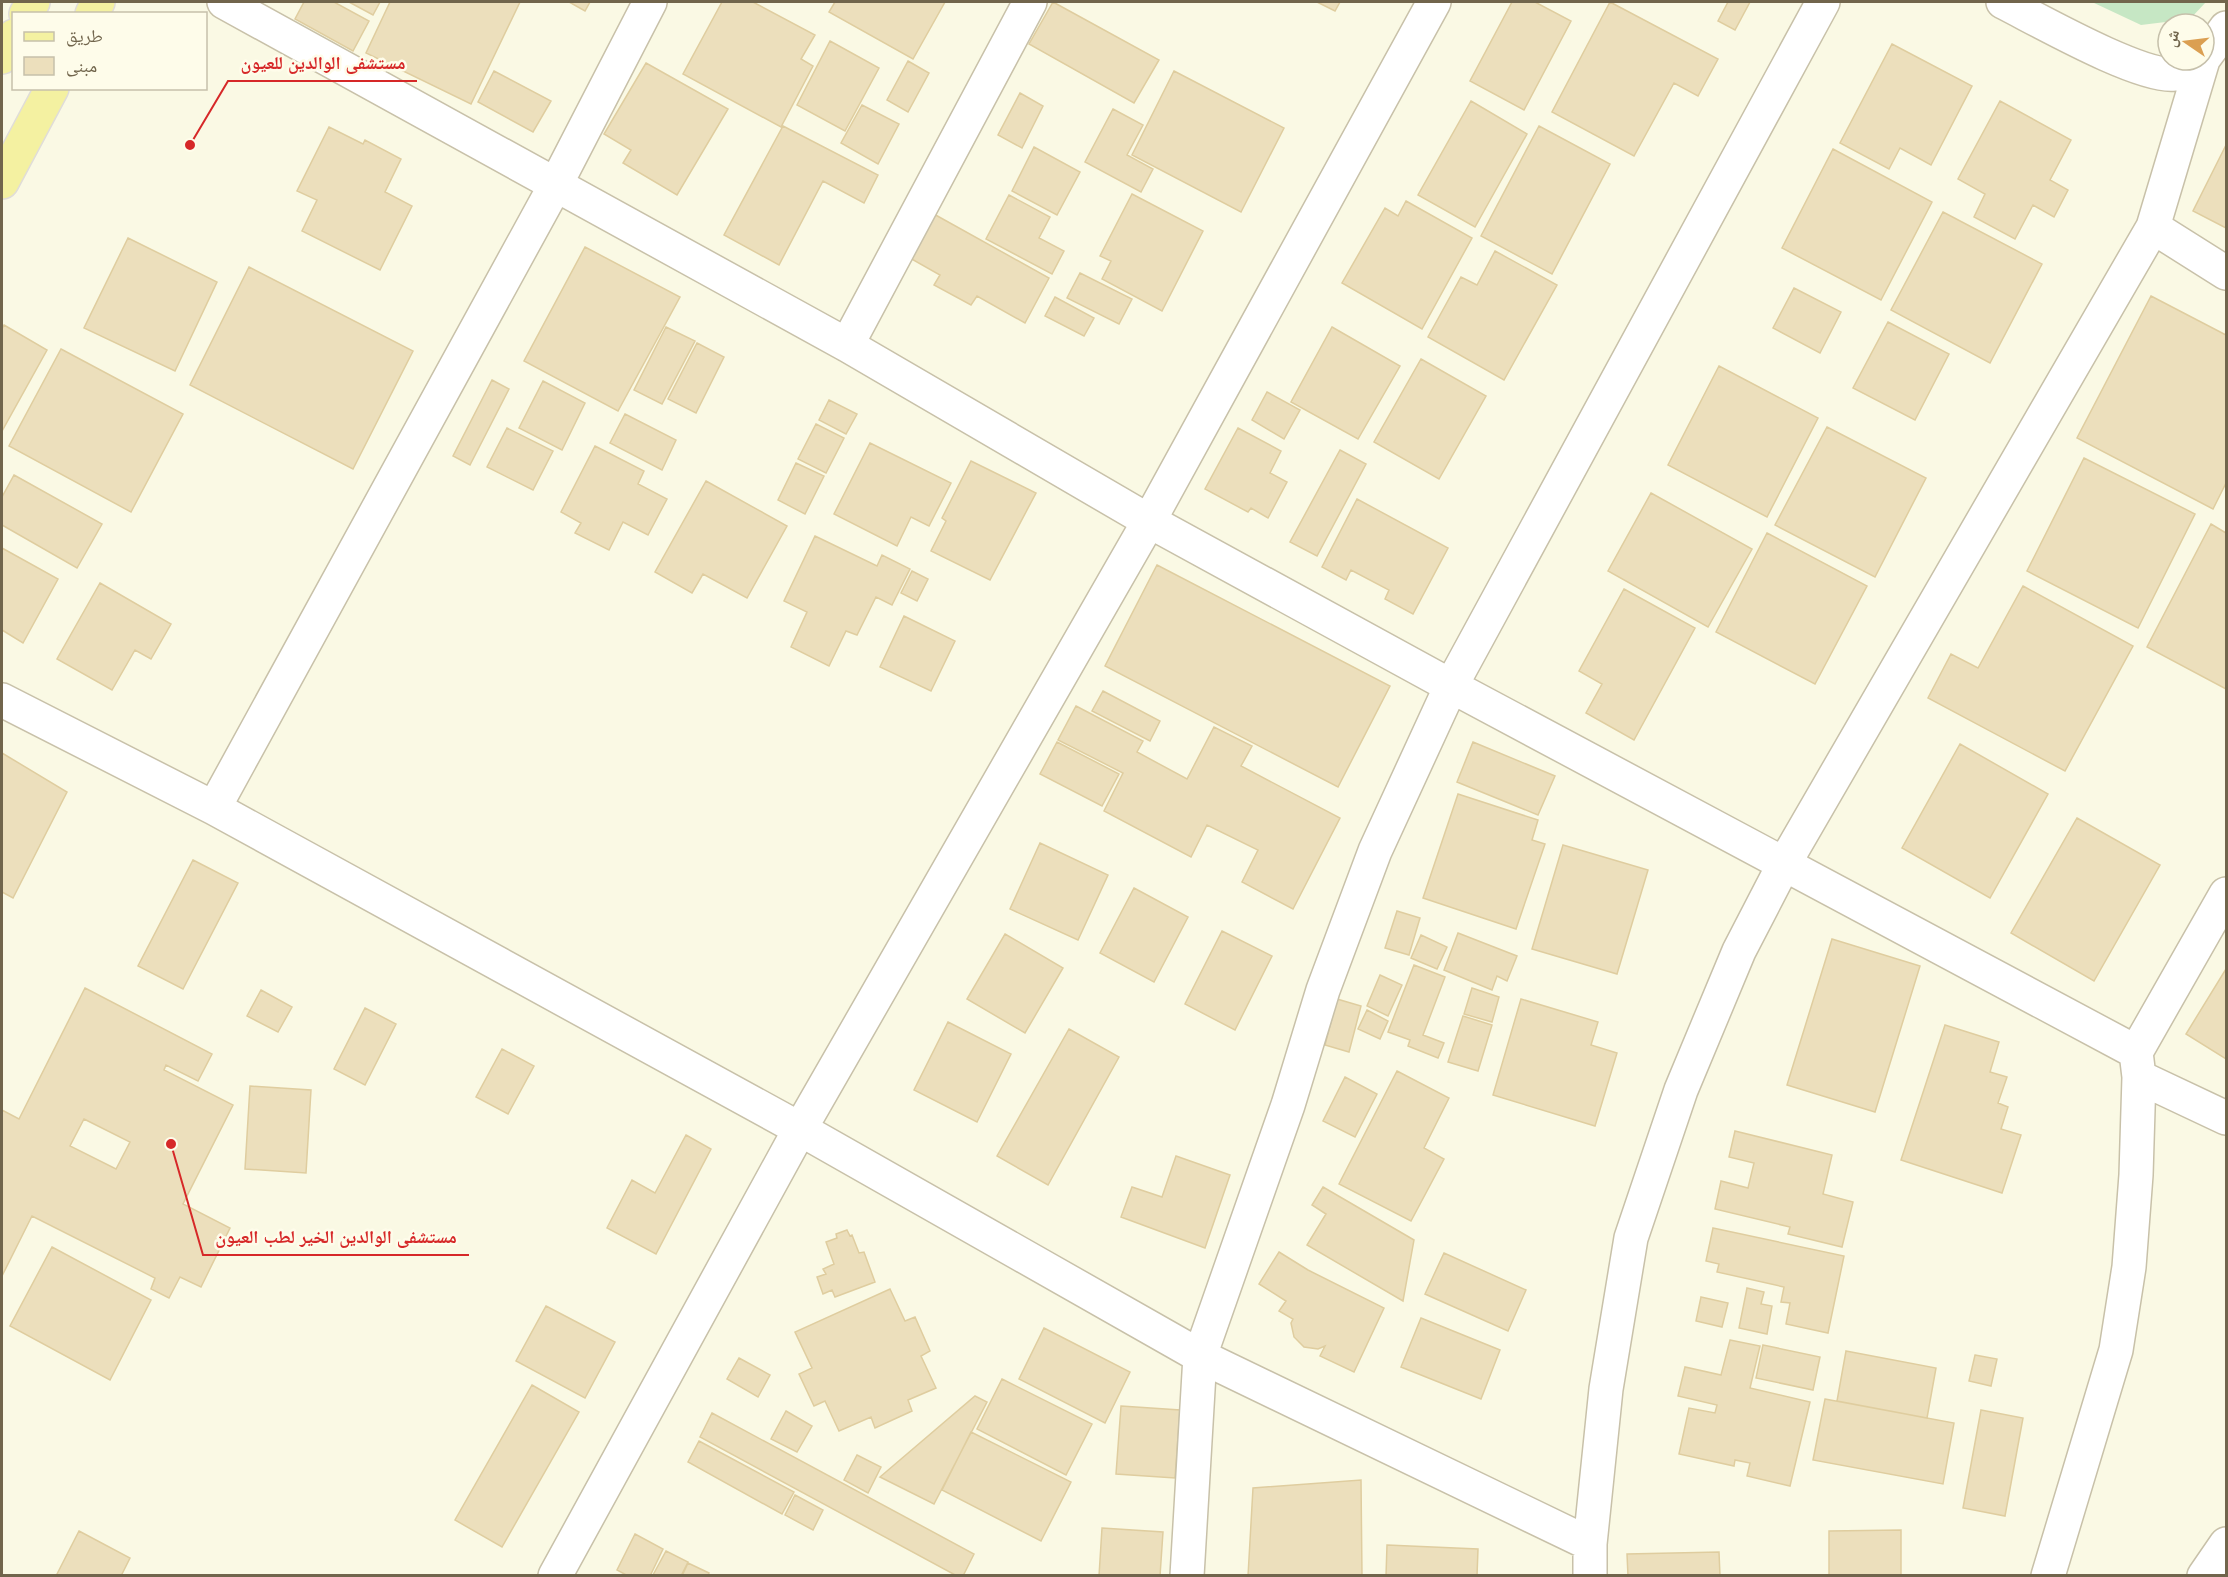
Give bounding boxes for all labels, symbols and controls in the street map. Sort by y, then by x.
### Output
legend [12,12,207,90]
north arrow [2156,12,2216,72]
text: طريق [66,24,103,47]
text: ش [2160,28,2183,49]
callout: مستشفى الوالدين للعيون [228,45,417,81]
text: مستشفى الوالدين للعيون [240,51,406,74]
text: مبنى [66,54,97,77]
callout: مستشفى الوالدين الخير لطب العيون [203,1219,469,1255]
text: مستشفى الوالدين الخير لطب العيون [215,1225,457,1248]

